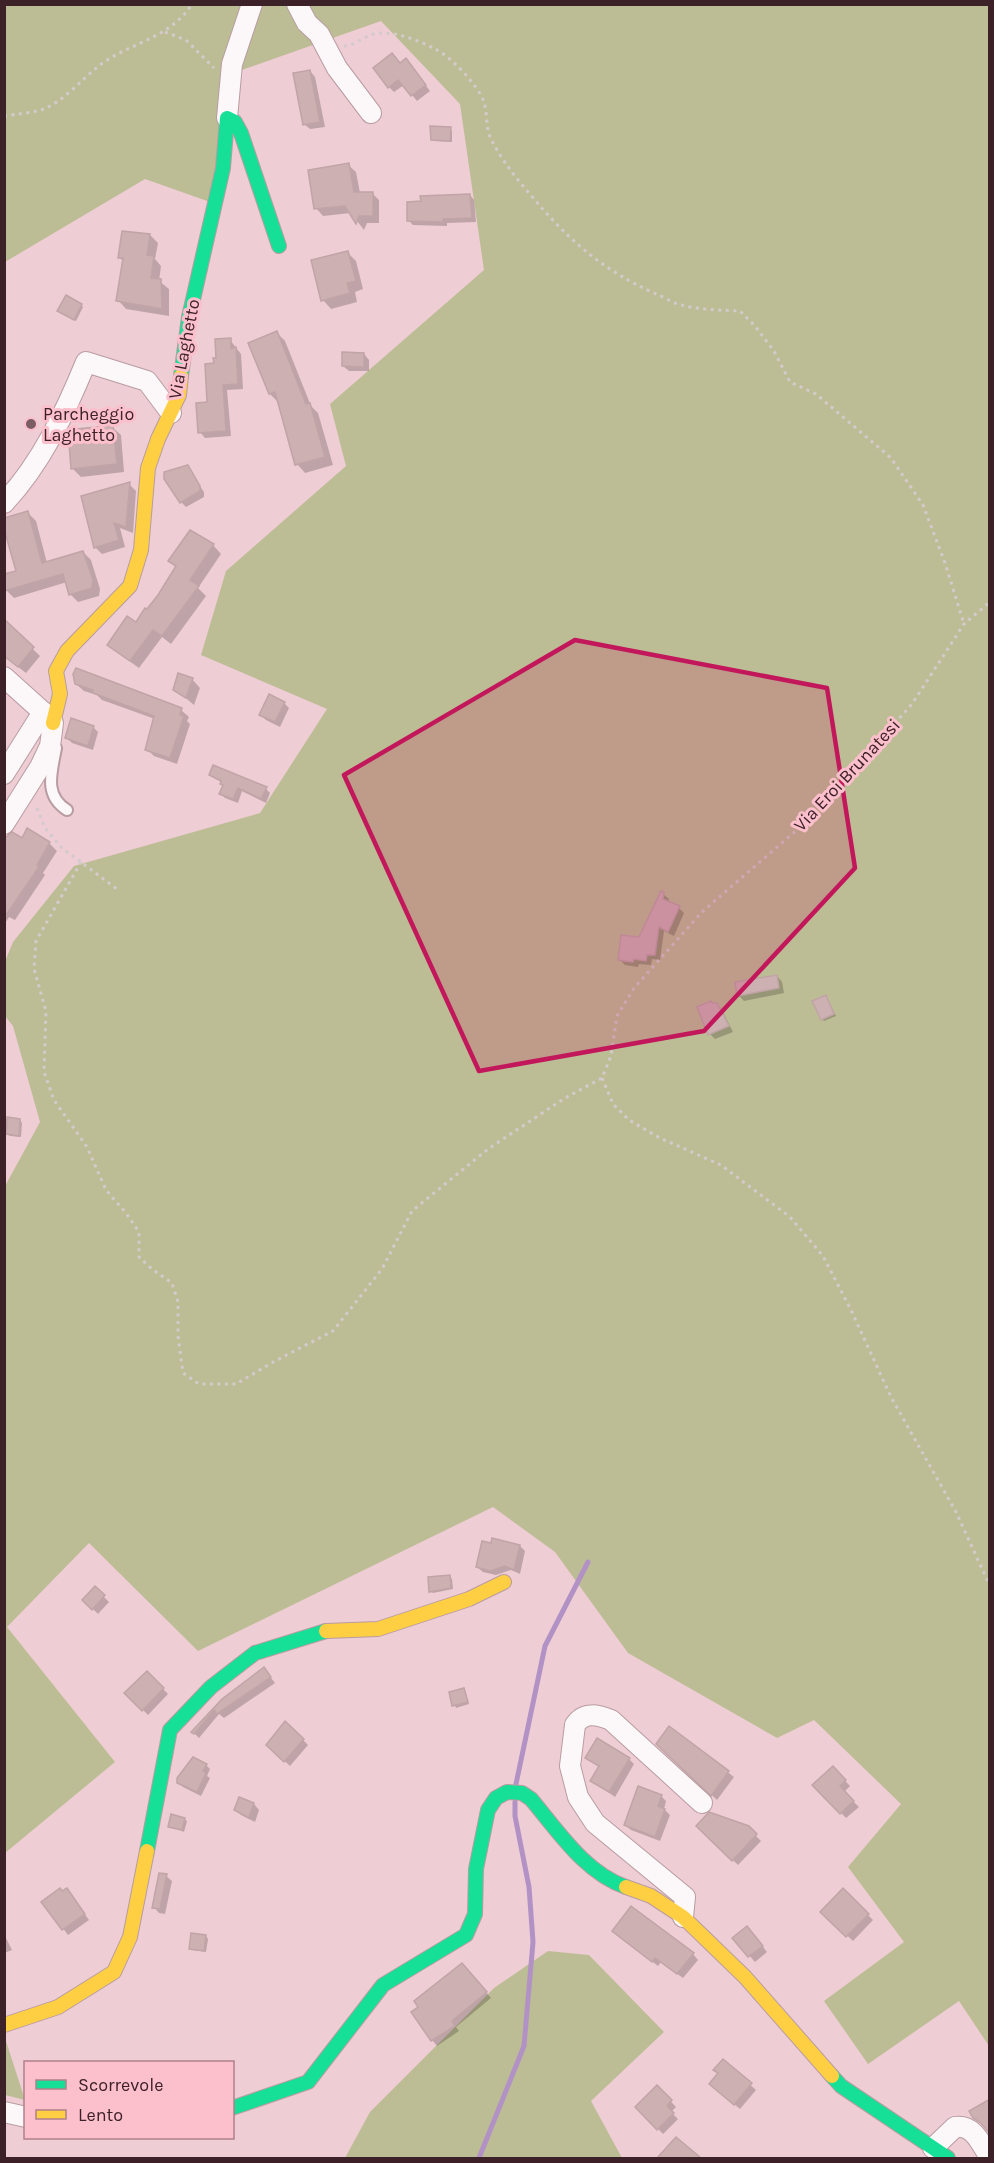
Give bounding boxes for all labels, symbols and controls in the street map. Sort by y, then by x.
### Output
street label: Via Laghetto [164,297,204,401]
place label: Parcheggio Laghetto [43,403,134,446]
marker: Parcheggio Laghetto [24,417,38,431]
street label: Via Eroi Brunatesi [789,714,905,836]
legend [24,2061,234,2139]
text: Scorrevole [78,2074,163,2096]
text: Lento [78,2104,123,2126]

